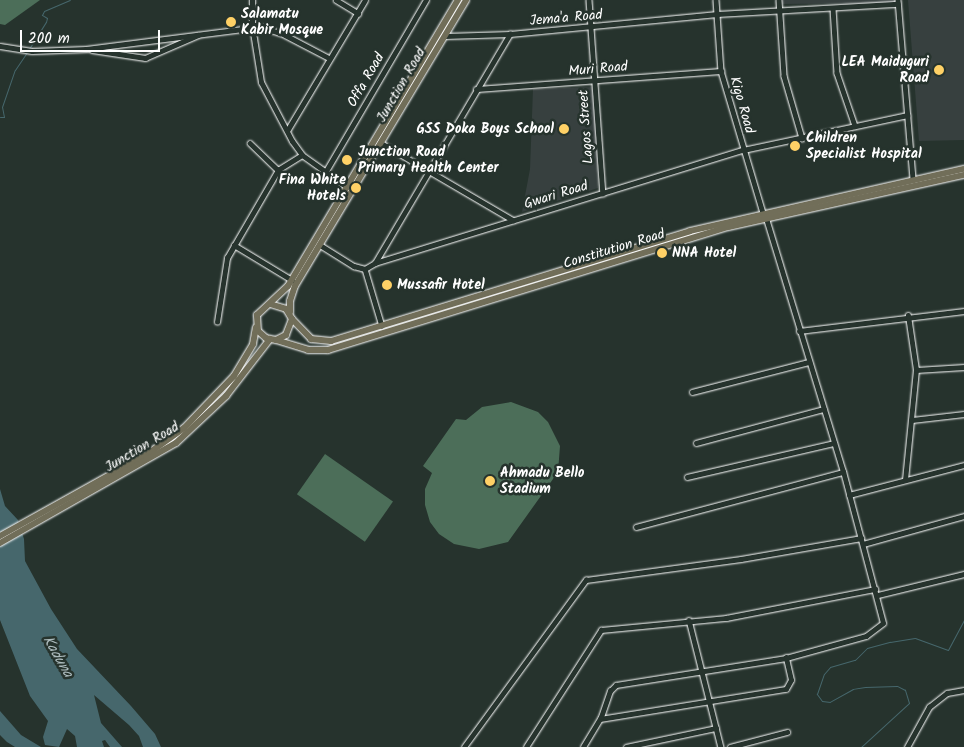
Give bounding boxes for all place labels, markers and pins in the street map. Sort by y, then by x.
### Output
place label: Salamatu Kabir Mosque [241,6,323,38]
marker: Salamatu Kabir Mosque [225,16,237,28]
place label: LEA Maiduguri Road [841,54,929,86]
marker: LEA Maiduguri Road [933,64,945,76]
place label: GSS Doka Boys School [416,121,554,137]
marker: GSS Doka Boys School [558,123,570,135]
place label: Children Specialist Hospital [806,130,922,162]
marker: Children Specialist Hospital [788,139,802,153]
place label: Junction Road Primary Health Center [358,144,499,176]
marker: Junction Road Primary Health Center [340,153,354,167]
place label: Fina White Hotels [279,172,346,204]
marker: Fina White Hotels [350,182,362,194]
place label: NNA Hotel [672,245,736,261]
marker: NNA Hotel [656,247,668,259]
place label: Mussafir Hotel [397,277,485,293]
marker: Mussafir Hotel [381,279,393,291]
place label: Ahmadu Bello Stadium [500,465,584,498]
marker: Ahmadu Bello Stadium [484,475,496,487]

